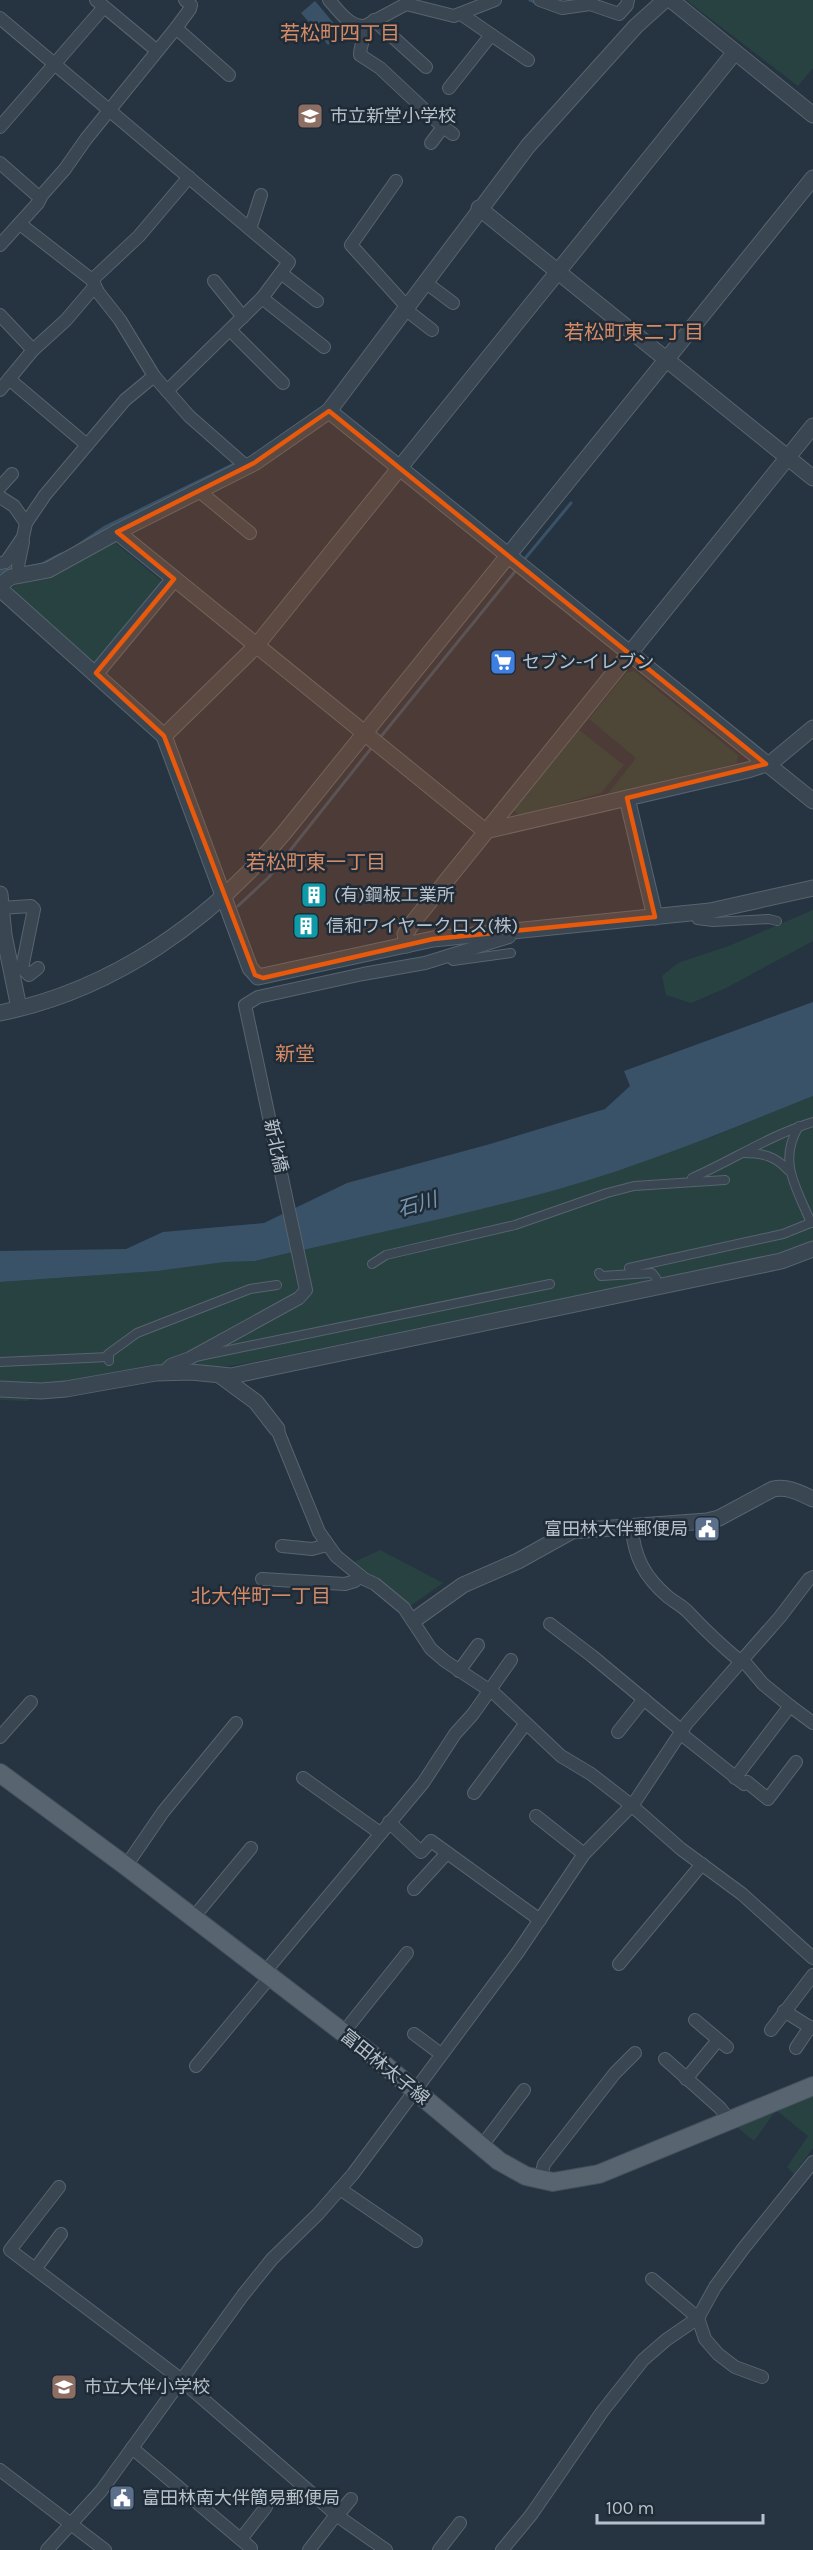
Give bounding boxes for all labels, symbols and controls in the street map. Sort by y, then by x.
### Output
district label: 若松町四丁目 [280,22,400,45]
school or university icon: 市立新堂小学校 [295,101,325,131]
place label: 市立新堂小学校 [330,105,456,127]
district label: 若松町東二丁目 [564,321,704,344]
supermarket icon: セブン-イレブン [488,647,518,677]
place label: セブン-イレブン [522,651,654,673]
district label: 若松町東一丁目 [246,851,386,874]
building icon: (有)鋼板工業所 [299,880,329,910]
place label: (有)鋼板工業所 [334,884,455,906]
building icon: 信和ワイヤークロス(株) [291,911,321,941]
place label: 信和ワイヤークロス(株) [326,915,518,937]
district label: 新堂 [275,1043,315,1066]
street label: 新北橋 [260,1117,292,1175]
water label: 石川 [395,1187,441,1221]
public building icon: 富田林大伴郵便局 [692,1514,722,1544]
place label: 富田林大伴郵便局 [544,1518,688,1540]
district label: 北大伴町一丁目 [191,1585,331,1608]
street label: 富田林太子線 [336,2024,434,2110]
school or university icon: 市立大伴小学校 [49,2372,79,2402]
place label: 市立大伴小学校 [84,2376,210,2398]
public building icon: 富田林南大伴簡易郵便局 [107,2483,137,2513]
place label: 富田林南大伴簡易郵便局 [142,2487,340,2509]
scale bar [597,2487,764,2525]
text: 100 m [606,2497,654,2519]

